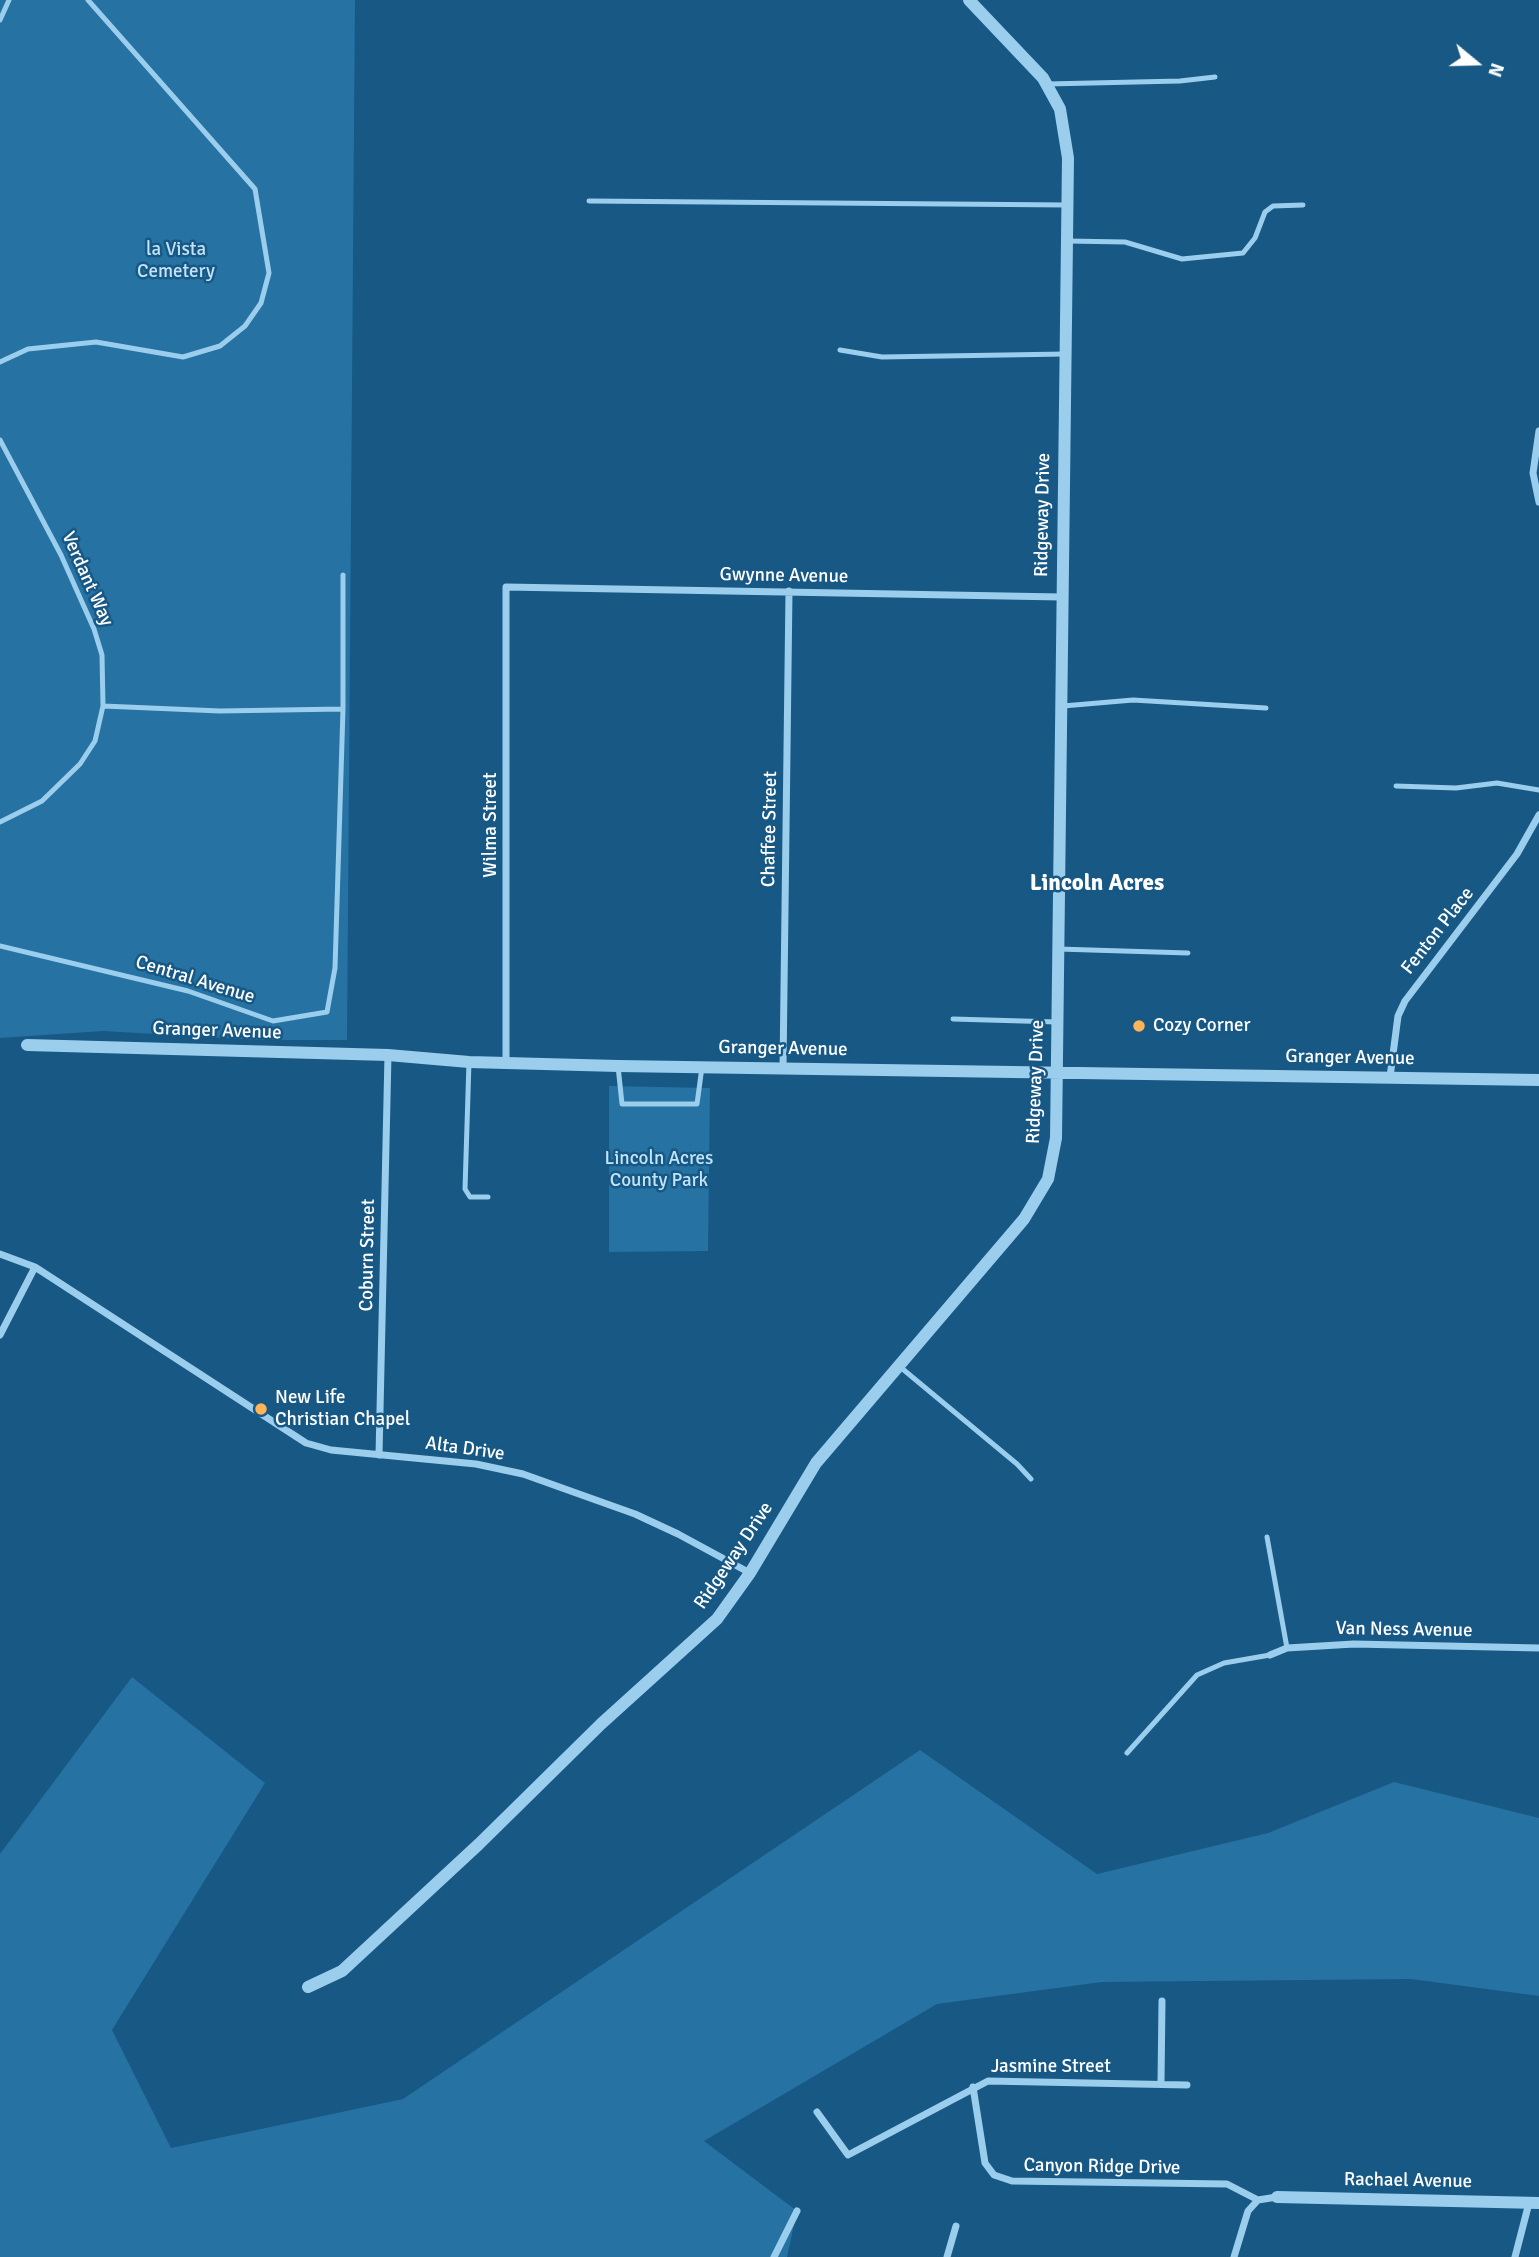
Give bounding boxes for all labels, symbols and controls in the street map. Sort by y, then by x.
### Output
north arrow [1441,28,1511,98]
text: N [1482,60,1509,80]
park label: la Vista Cemetery [137,239,215,283]
street label: Ridgeway Drive [1031,453,1055,577]
street label: Verdant Way [56,528,118,630]
street label: Gwynne Avenue [719,563,849,589]
street label: Chaffee Street [758,771,782,887]
street label: Wilma Street [480,772,502,878]
district label: Lincoln Acres [1030,870,1164,898]
street label: Fenton Place [1397,883,1479,979]
street label: Central Avenue [133,951,257,1009]
place label: Cozy Corner [1153,1015,1251,1037]
street label: Granger Avenue [152,1017,282,1045]
marker: Cozy Corner [1131,1018,1147,1034]
street label: Ridgeway Drive [1022,1019,1050,1145]
street label: Granger Avenue [718,1036,848,1062]
street label: Granger Avenue [1285,1045,1415,1071]
park label: Lincoln Acres County Park [605,1148,713,1192]
street label: Coburn Street [356,1198,380,1312]
place label: New Life Christian Chapel [275,1387,410,1431]
marker: New Life Christian Chapel [253,1401,269,1417]
street label: Alta Drive [424,1432,506,1466]
street label: Ridgeway Drive [690,1498,778,1614]
street label: Van Ness Avenue [1335,1617,1473,1643]
street label: Jasmine Street [991,2056,1111,2078]
street label: Canyon Ridge Drive [1023,2154,1181,2180]
street label: Rachael Avenue [1344,2168,1472,2194]

